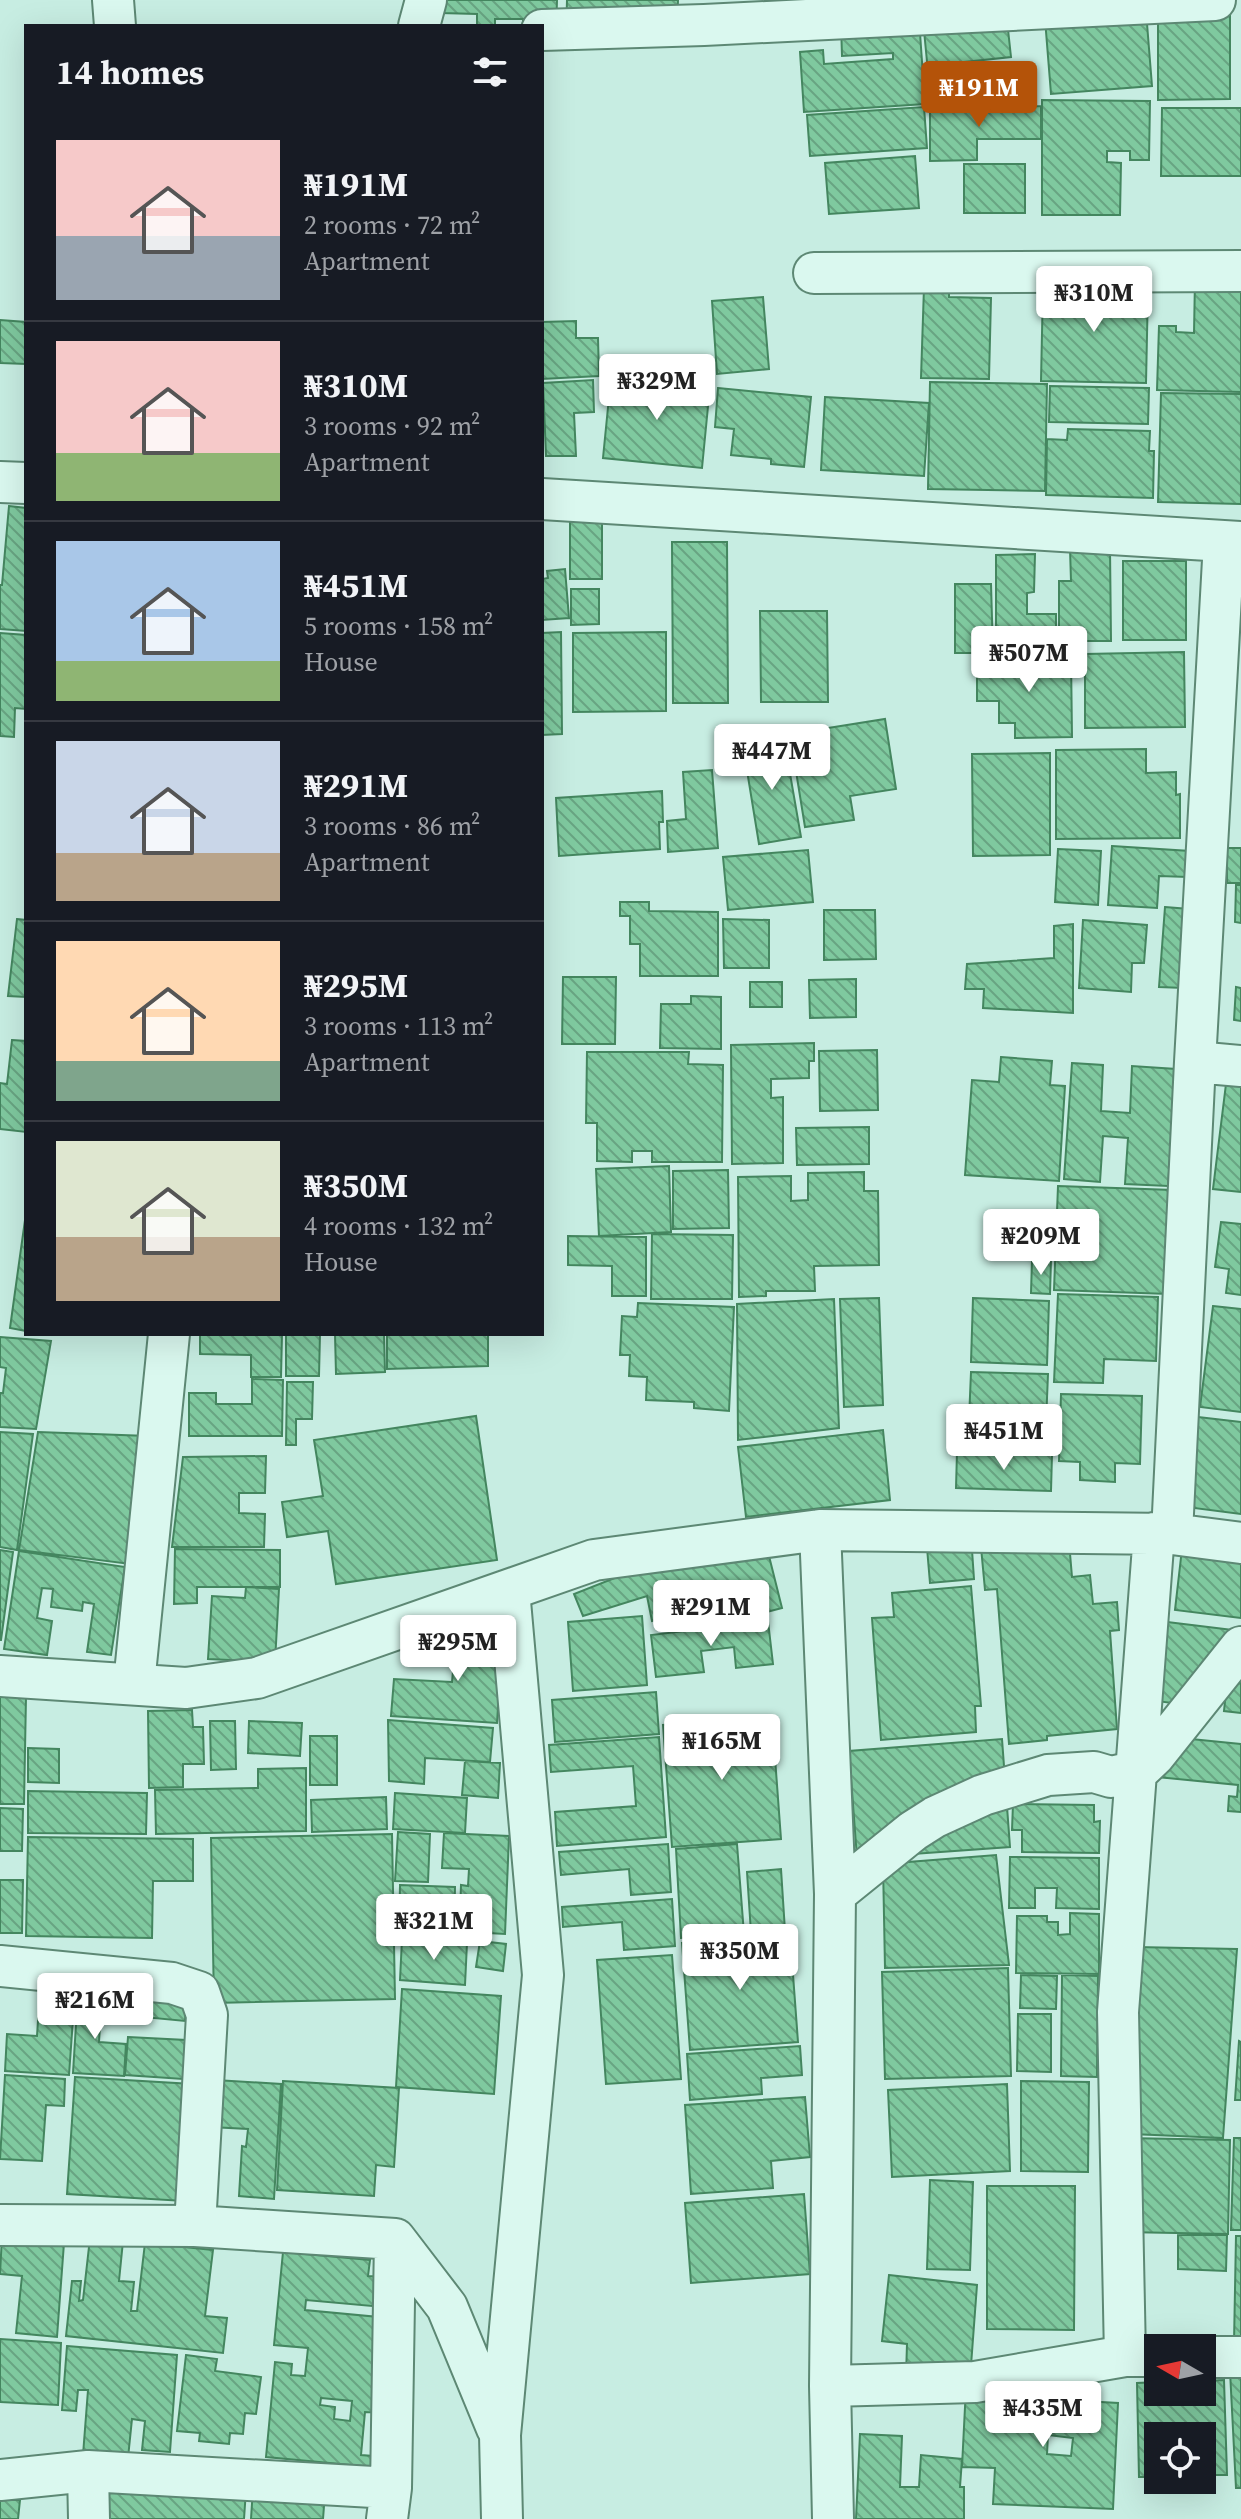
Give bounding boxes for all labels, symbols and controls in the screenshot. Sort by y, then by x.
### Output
text: 14 homes [56,49,204,95]
icon: filters [468,50,512,94]
pin: ₦191M [923,61,1035,129]
text: ₦191M [939,69,1019,105]
text: ₦191M [304,161,408,207]
icon: home [120,172,216,268]
text: 2 rooms · 72 m² [304,207,480,243]
text: Apartment [304,243,429,279]
pin: ₦310M [1038,266,1150,334]
text: ₦310M [1054,274,1134,310]
pin: ₦329M [601,354,713,422]
text: ₦310M [304,362,408,408]
text: ₦329M [617,362,697,398]
icon: home [120,373,216,469]
text: 3 rooms · 92 m² [304,408,480,444]
text: Apartment [304,444,429,480]
text: ₦451M [304,562,408,608]
icon: home [120,573,216,669]
text: 5 rooms · 158 m² [304,608,493,644]
pin: ₦507M [973,626,1085,694]
text: ₦507M [989,634,1069,670]
text: House [304,644,378,680]
pin: ₦447M [716,724,828,792]
text: ₦447M [732,732,812,768]
text: ₦291M [304,762,408,808]
icon: home [120,773,216,869]
text: 3 rooms · 86 m² [304,808,480,844]
text: Apartment [304,844,429,880]
text: ₦295M [304,962,408,1008]
icon: home [120,973,216,1069]
text: 3 rooms · 113 m² [304,1008,493,1044]
text: Apartment [304,1044,429,1080]
text: ₦350M [304,1162,408,1208]
icon: home [120,1173,216,1269]
text: 4 rooms · 132 m² [304,1208,493,1244]
pin: ₦209M [985,1209,1097,1277]
text: ₦209M [1001,1217,1081,1253]
text: House [304,1244,378,1280]
pin: ₦451M [948,1404,1060,1472]
text: ₦451M [964,1412,1044,1448]
pin: ₦291M [655,1580,767,1648]
text: ₦291M [671,1588,751,1624]
pin: ₦295M [402,1615,514,1683]
text: ₦295M [418,1623,498,1659]
pin: ₦165M [666,1714,778,1782]
text: ₦165M [682,1722,762,1758]
pin: ₦321M [378,1894,490,1962]
text: ₦321M [394,1902,474,1938]
pin: ₦350M [684,1924,796,1992]
text: ₦350M [700,1932,780,1968]
pin: ₦216M [39,1973,151,2041]
text: ₦216M [55,1981,135,2017]
north arrow [1144,2334,1216,2406]
map controls [1144,2334,1216,2494]
pin: ₦435M [987,2381,1099,2449]
text: ₦435M [1003,2389,1083,2425]
button: locate [1144,2422,1216,2494]

